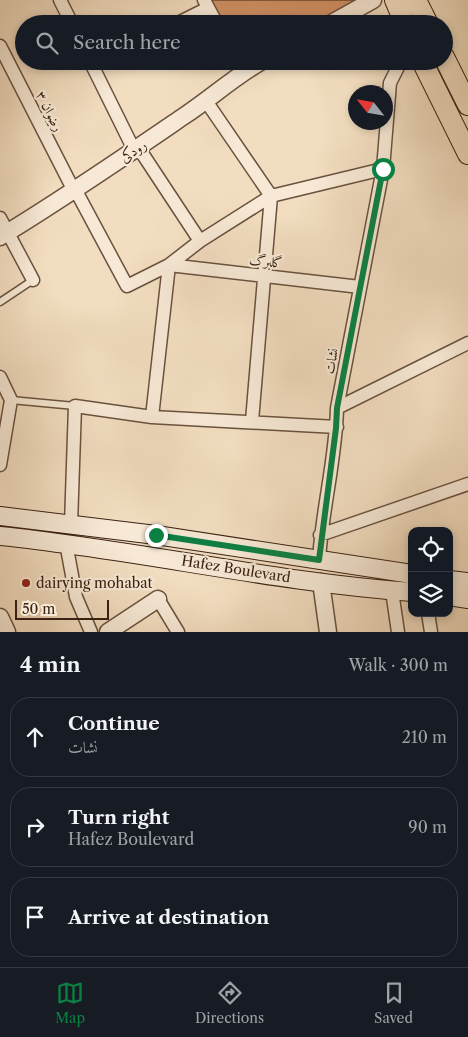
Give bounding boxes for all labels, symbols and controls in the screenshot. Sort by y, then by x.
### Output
search box [15,15,453,70]
icon: search [33,29,61,57]
text: Search here [73,31,181,54]
north arrow [348,85,393,130]
street label: رضوان ۳ [32,88,68,134]
street label: رودکی [116,136,150,166]
route start [372,158,395,181]
street label: گلبرگ [248,250,284,272]
street label: نشات [320,346,342,376]
route end [145,524,168,547]
map controls [408,527,453,617]
button: locate [408,527,453,572]
street label: Hafez Boulevard [180,551,292,587]
button: layers [408,572,453,617]
place label: dairying mohabat [36,574,153,592]
marker: dairying mohabat [20,577,32,589]
scale bar [15,597,109,620]
text: 50 m [22,600,55,618]
text: 4 min [20,652,81,677]
text: Walk · 300 m [349,655,448,675]
text: Continue [68,712,160,735]
icon: ahead [21,723,49,751]
text: 210 m [402,727,447,747]
text: نشات [68,737,98,757]
text: Turn right [68,806,169,829]
icon: right [21,813,49,841]
text: 90 m [408,817,447,837]
text: Hafez Boulevard [68,829,194,849]
icon: arrive [21,903,49,931]
text: Arrive at destination [68,906,269,929]
tab: Map [55,979,85,1027]
tab: Directions [195,979,264,1027]
tab: Saved [374,979,413,1027]

